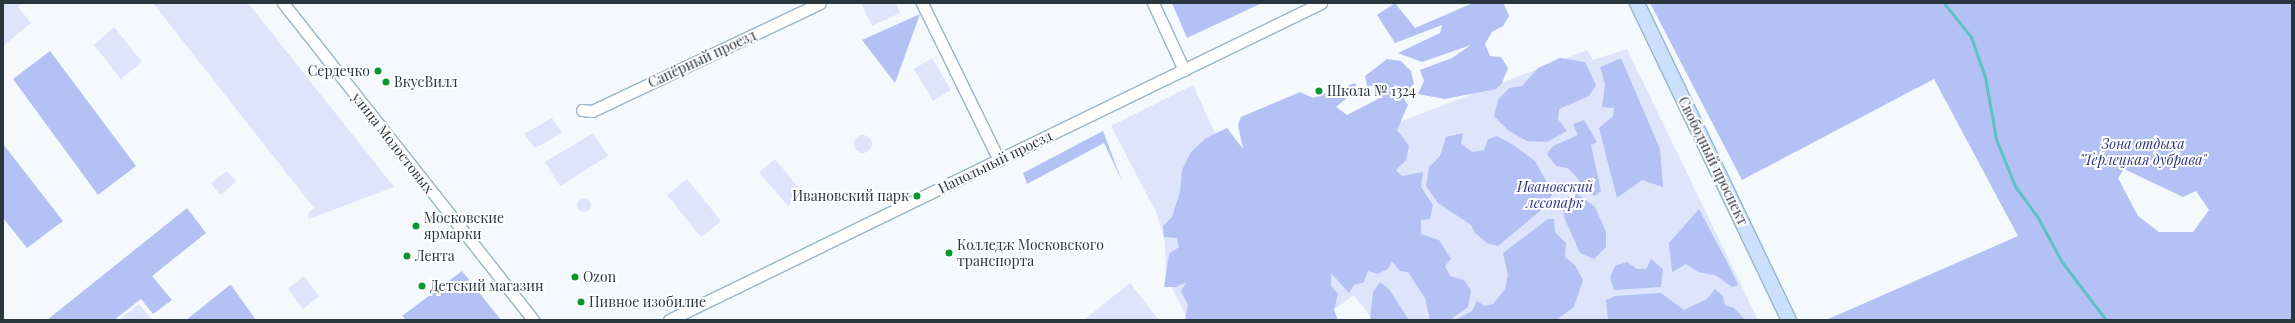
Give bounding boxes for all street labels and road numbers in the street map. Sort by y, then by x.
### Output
street label: Сапёрный проезд [645,27,759,91]
street label: улица Молостовых [348,89,438,197]
street label: Свободный проспект [1675,94,1751,228]
street label: Напольный проезд [935,127,1055,197]

